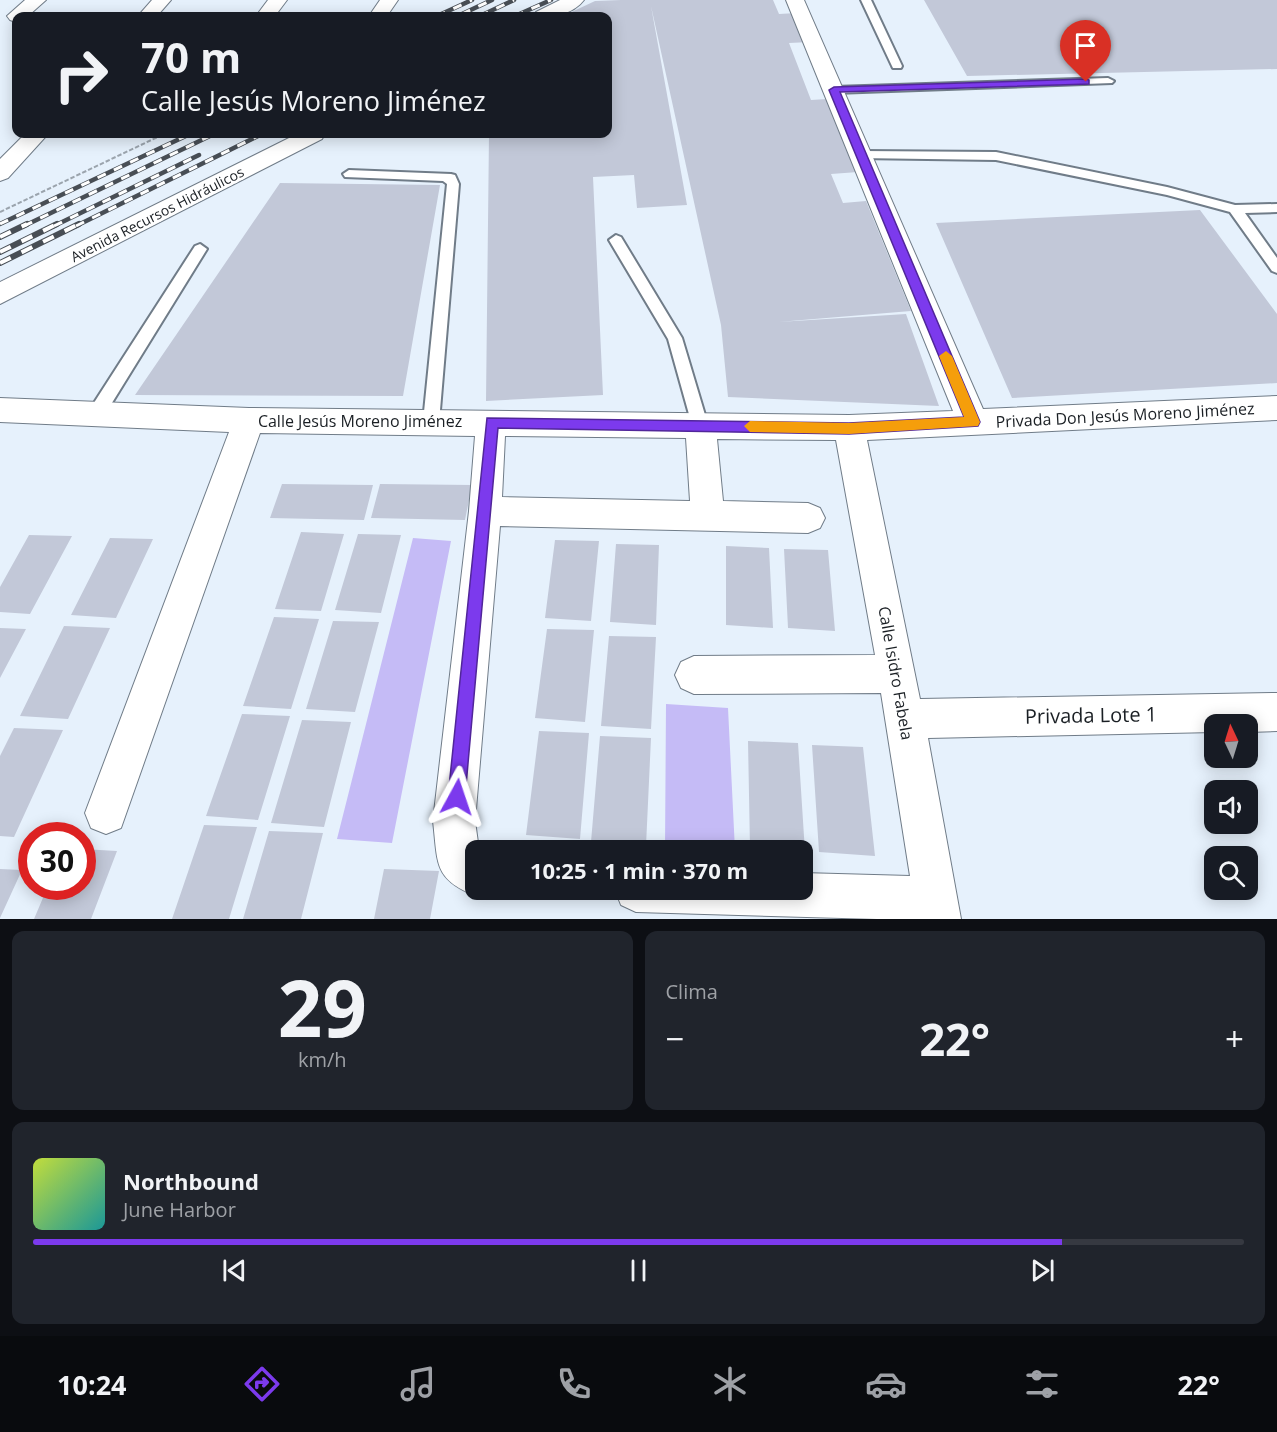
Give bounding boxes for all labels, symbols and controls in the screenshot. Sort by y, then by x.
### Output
pin [1060,20,1111,82]
text: 70 m [141,28,241,85]
icon: arrive [1069,29,1102,62]
icon: right [42,36,120,114]
text: Calle Jesús Moreno Jiménez [141,82,486,119]
street label: Avenida Recursos Hidráulicos [67,162,247,266]
street label: Privada Don Jesús Moreno Jiménez [995,397,1255,433]
street label: Calle Jesús Moreno Jiménez [258,410,462,432]
street label: Calle Isidro Fabela [873,604,919,742]
street label: Privada Lote 1 [1025,700,1157,730]
north arrow [1204,714,1258,768]
map controls [1204,714,1258,900]
position arrow [425,765,489,829]
button: sound [1204,780,1258,834]
speed limit sign: 30 [18,822,96,900]
button: search [1204,846,1258,900]
text: 10:25 · 1 min · 370 m [530,855,748,885]
text: 29 [278,954,367,1060]
text: Clima [666,978,718,1005]
text: 22° [919,1008,990,1069]
text: − [666,1016,684,1061]
text: + [1225,1016,1244,1061]
text: km/h [298,1046,347,1073]
text: Northbound [123,1166,259,1196]
text: June Harbor [123,1196,236,1223]
icon: previous [218,1254,251,1287]
icon: pause [622,1254,655,1287]
icon: next [1026,1254,1059,1287]
icon: directions [241,1363,283,1405]
icon: music [397,1363,439,1405]
icon: phone [553,1363,595,1405]
icon: climate [709,1363,751,1405]
icon: car [865,1363,907,1405]
icon: filters [1021,1363,1063,1405]
text: 10:24 [57,1366,127,1403]
text: 22° [1177,1366,1220,1403]

